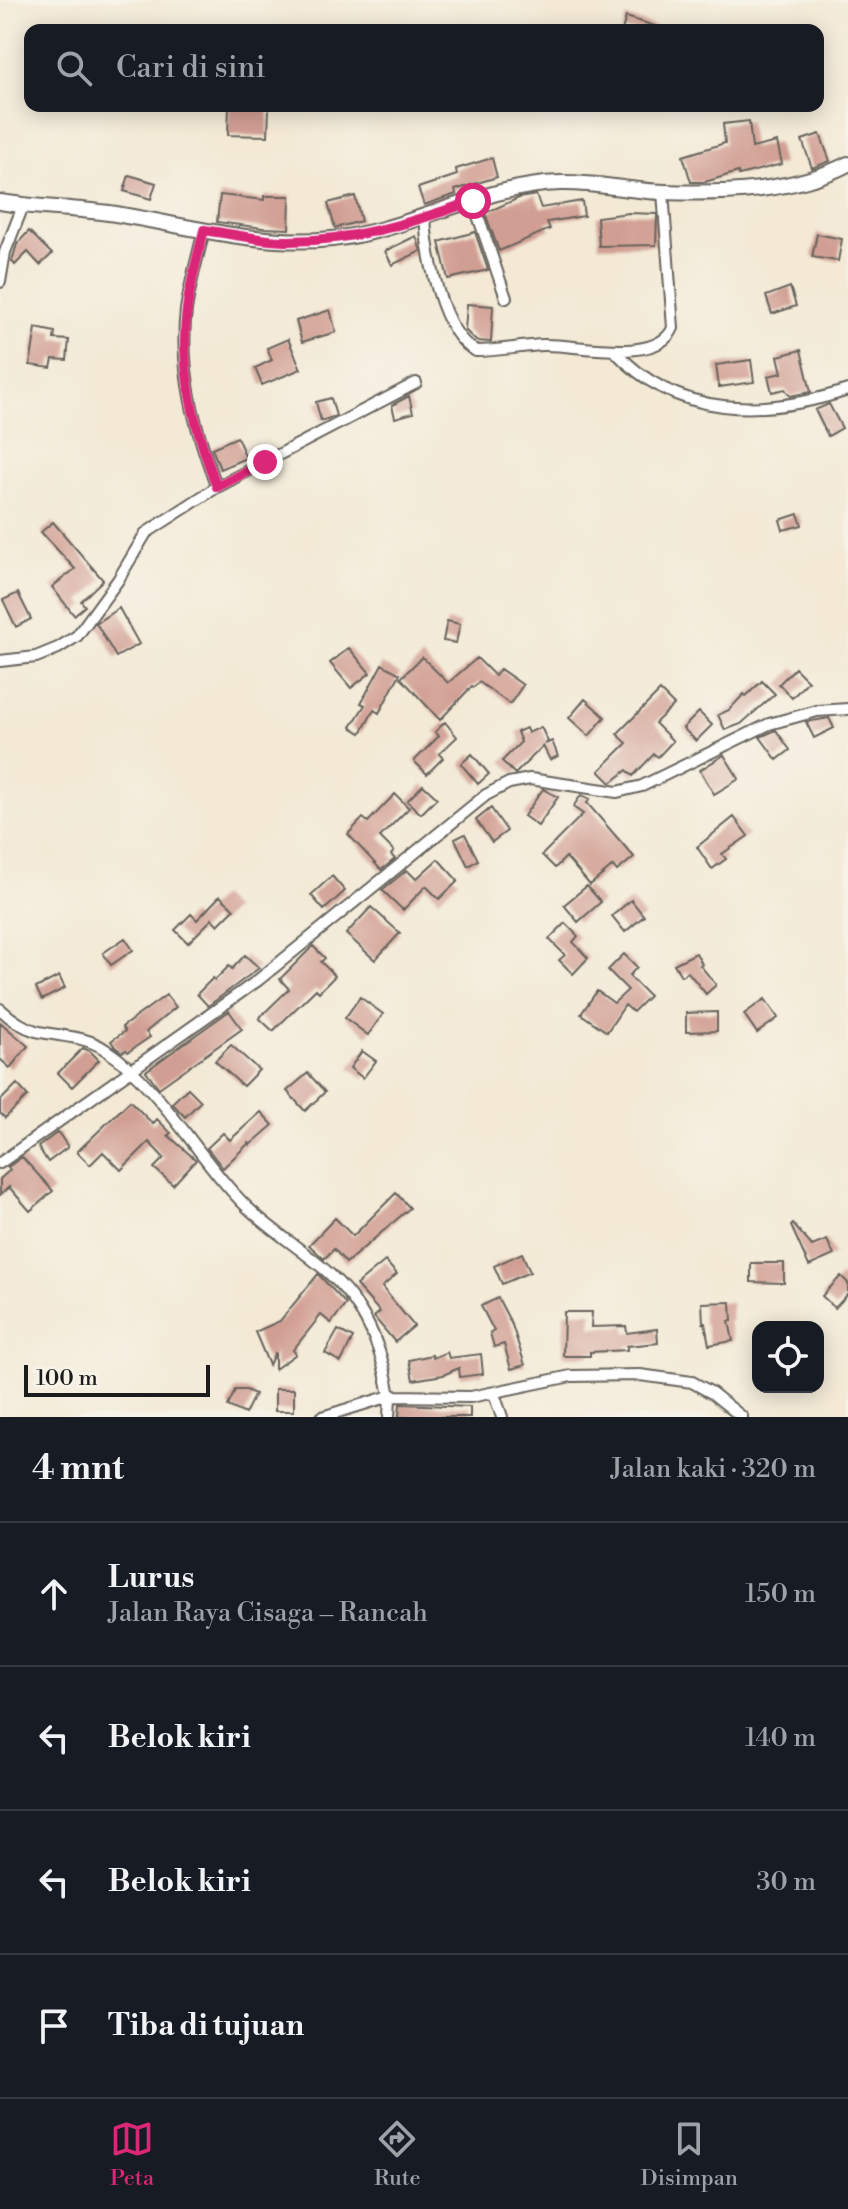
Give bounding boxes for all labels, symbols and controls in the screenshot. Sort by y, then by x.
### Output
search box [24,24,824,112]
icon: search [52,46,96,90]
text: Cari di sini [116,49,265,87]
route start [455,183,491,219]
route end [247,444,283,480]
map controls [752,1321,824,1393]
button: locate [752,1321,824,1393]
scale bar [24,1361,210,1397]
text: 100 m [36,1365,98,1392]
text: 4 mnt [32,1448,124,1490]
text: Jalan kaki · 320 m [611,1453,816,1485]
text: Lurus [108,1559,194,1597]
icon: ahead [32,1572,76,1616]
text: 150 m [745,1578,816,1610]
text: Jalan Raya Cisaga – Rancah [108,1597,428,1629]
icon: left [32,1716,76,1760]
text: Belok kiri [108,1719,251,1757]
text: 140 m [745,1722,816,1754]
icon: left [32,1860,76,1904]
text: Belok kiri [108,1863,251,1901]
text: 30 m [756,1866,816,1898]
icon: arrive [32,2004,76,2048]
text: Tiba di tujuan [108,2007,304,2045]
tab: Peta [110,2117,154,2192]
tab: Rute [374,2117,421,2192]
tab: Disimpan [641,2117,738,2192]

